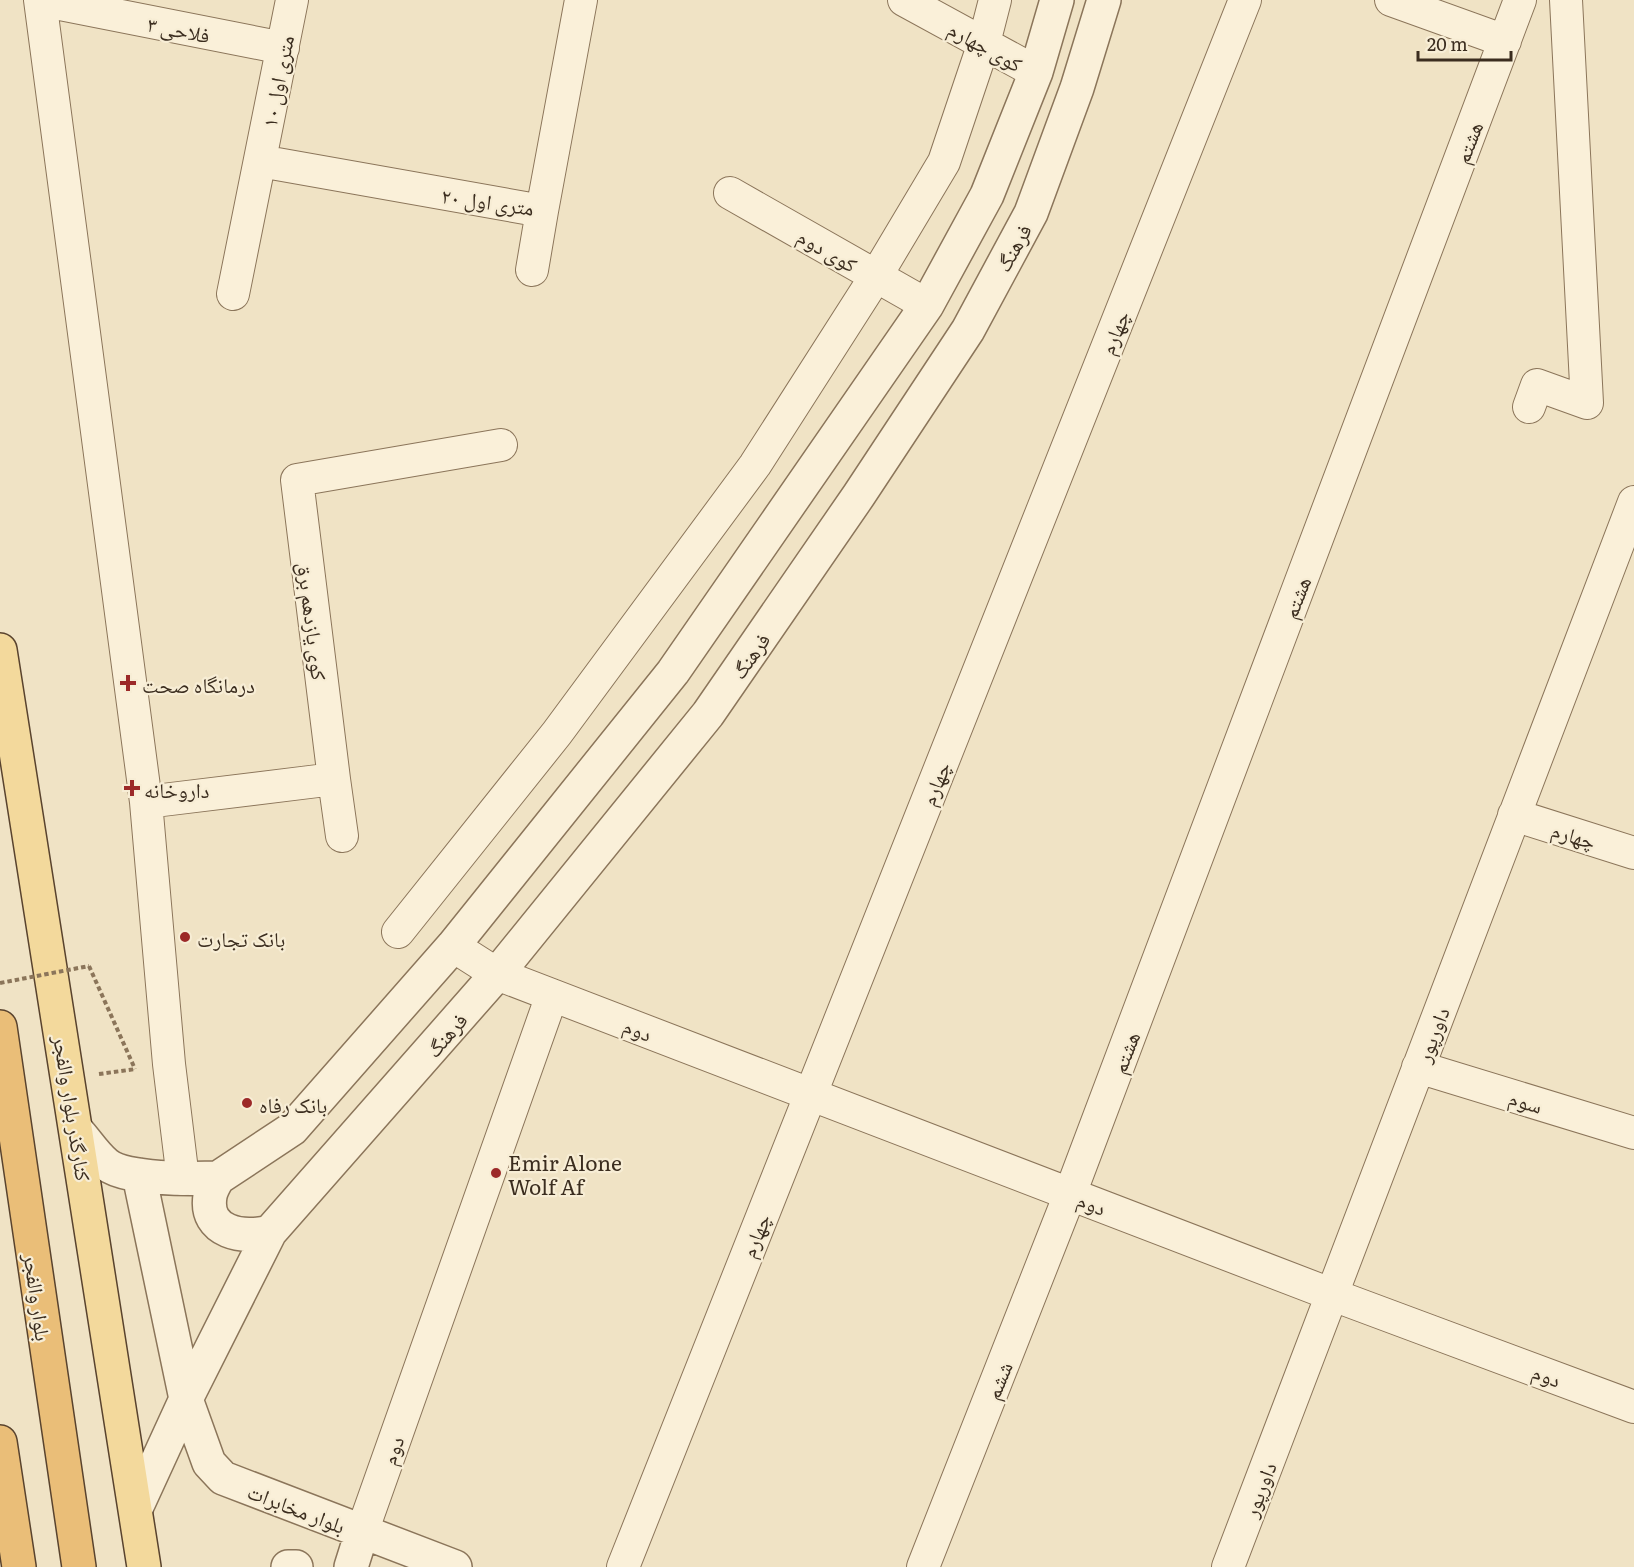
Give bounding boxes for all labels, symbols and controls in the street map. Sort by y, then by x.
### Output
street label: فلاحی ۳ [145,7,213,49]
street label: کوی چهارم [943,12,1029,79]
scale bar [1418,24,1511,62]
text: 20 m [1427,30,1468,57]
street label: ۱۰ متری اول [252,32,300,130]
street label: هشتم [1445,116,1490,168]
street label: ۲۰ متری اول [440,178,536,222]
street label: فرهنگ [986,217,1038,277]
street label: کوی دوم [792,219,864,280]
street label: چهارم [1090,305,1137,359]
street label: کوی یازدهم برق [290,560,337,682]
street label: هشتم [1273,571,1318,623]
street label: فرهنگ [722,625,776,685]
place label: درمانگاه صحت [142,668,255,699]
marker: درمانگاه صحت [119,674,137,692]
street label: چهارم [911,756,958,810]
place label: داروخانه [144,773,210,804]
marker: داروخانه [125,781,139,795]
street label: چهارم [1548,813,1600,856]
place label: بانک تجارت [197,922,285,953]
marker: بانک تجارت [178,930,192,944]
street label: داورپور [1406,1002,1456,1067]
street label: فرهنگ [417,1005,473,1063]
street label: دوم [619,1008,657,1049]
street label: هشتم [1102,1026,1147,1078]
street label: کنارگذر بلوار والفجر [47,1032,101,1183]
street label: سوم [1505,1080,1547,1121]
place label: بانک رفاه [259,1088,327,1119]
marker: بانک رفاه [240,1096,254,1110]
place label: Emir Alone Wolf Af [508,1146,622,1201]
marker: Emir Alone Wolf Af [489,1166,503,1180]
street label: دوم [1073,1182,1111,1223]
street label: چهارم [731,1208,778,1262]
street label: بلوار والفجر [17,1250,60,1343]
street label: دوم [1528,1355,1566,1394]
street label: ششم [975,1356,1020,1404]
street label: دوم [372,1431,411,1469]
street label: داورپور [1233,1457,1283,1522]
street label: بلوار مخابرات [244,1474,350,1540]

